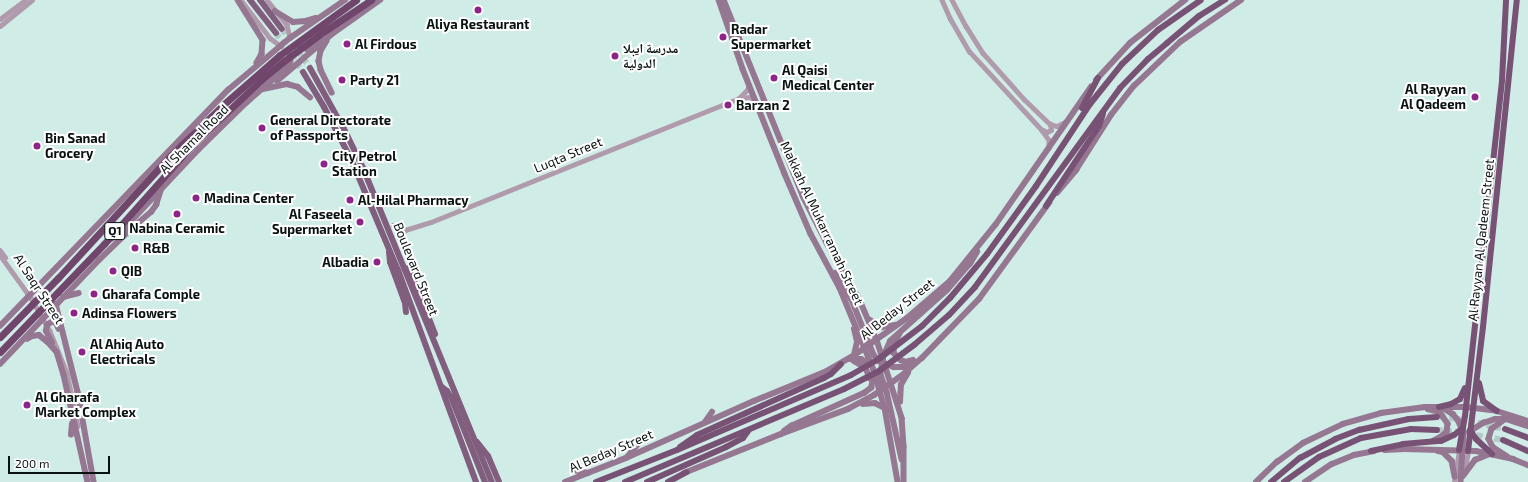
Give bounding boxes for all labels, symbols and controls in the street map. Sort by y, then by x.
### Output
marker: Aliya Restaurant [473,5,483,15]
place label: Aliya Restaurant [427,16,529,32]
place label: Radar Supermarket [731,22,811,53]
marker: Radar Supermarket [718,32,728,42]
place label: Al Firdous [355,36,417,52]
marker: Al Firdous [342,39,352,49]
place label: مدرسة ايبلا الدولية [623,41,678,72]
marker: مدرسة ايبلا الدولية [610,51,620,61]
place label: Al Qaisi Medical Center [782,63,875,94]
place label: Party 21 [350,72,400,88]
marker: Al Qaisi Medical Center [769,73,779,83]
marker: Party 21 [337,75,347,85]
place label: Al Rayyan Al Qadeem [1400,82,1466,113]
marker: Al Rayyan Al Qadeem [1469,91,1481,103]
place label: Barzan 2 [736,97,790,113]
marker: Barzan 2 [723,100,733,110]
street label: Al Shamal Road [156,101,232,177]
place label: General Directorate of Passports [270,113,391,144]
marker: General Directorate of Passports [257,123,267,133]
place label: Bin Sanad Grocery [45,131,106,162]
street label: Luqta Street [532,134,604,176]
street label: Makkah Al Mukarramah Street [777,138,867,308]
marker: Bin Sanad Grocery [32,141,42,151]
place label: City Petrol Station [332,149,397,180]
street label: Al Rayyan Al Qadeem Street [1465,158,1497,322]
marker: City Petrol Station [319,159,329,169]
place label: Madina Center [204,190,294,206]
place label: Al-Hilal Pharmacy [358,192,469,208]
marker: Madina Center [191,193,201,203]
marker: Al-Hilal Pharmacy [345,195,355,205]
place label: Al Faseela Supermarket [272,207,352,238]
marker: Nabina Ceramic [172,209,182,219]
marker: Al Faseela Supermarket [355,217,365,227]
place label: Nabina Ceramic [129,220,225,236]
street label: Boulevard Street [390,220,442,318]
road number: Q1 [104,221,126,241]
place label: R&B [143,240,170,256]
marker: R&B [130,243,140,253]
street label: Al Saqr Street [10,251,68,327]
place label: Albadia [322,254,369,270]
marker: Albadia [372,257,382,267]
place label: QIB [121,263,142,279]
marker: QIB [108,266,118,276]
street label: Al Beday Street [857,275,937,343]
place label: Gharafa Comple [102,286,200,302]
marker: Gharafa Comple [89,289,99,299]
place label: Adinsa Flowers [82,305,177,321]
marker: Adinsa Flowers [69,308,79,318]
place label: Al Ahiq Auto Electricals [90,337,165,368]
marker: Al Ahiq Auto Electricals [77,347,87,357]
place label: Al Gharafa Market Complex [35,390,136,421]
marker: Al Gharafa Market Complex [22,400,32,410]
street label: Al Beday Street [566,426,656,476]
scale bar [10,448,112,474]
text: 200 m [15,456,49,470]

